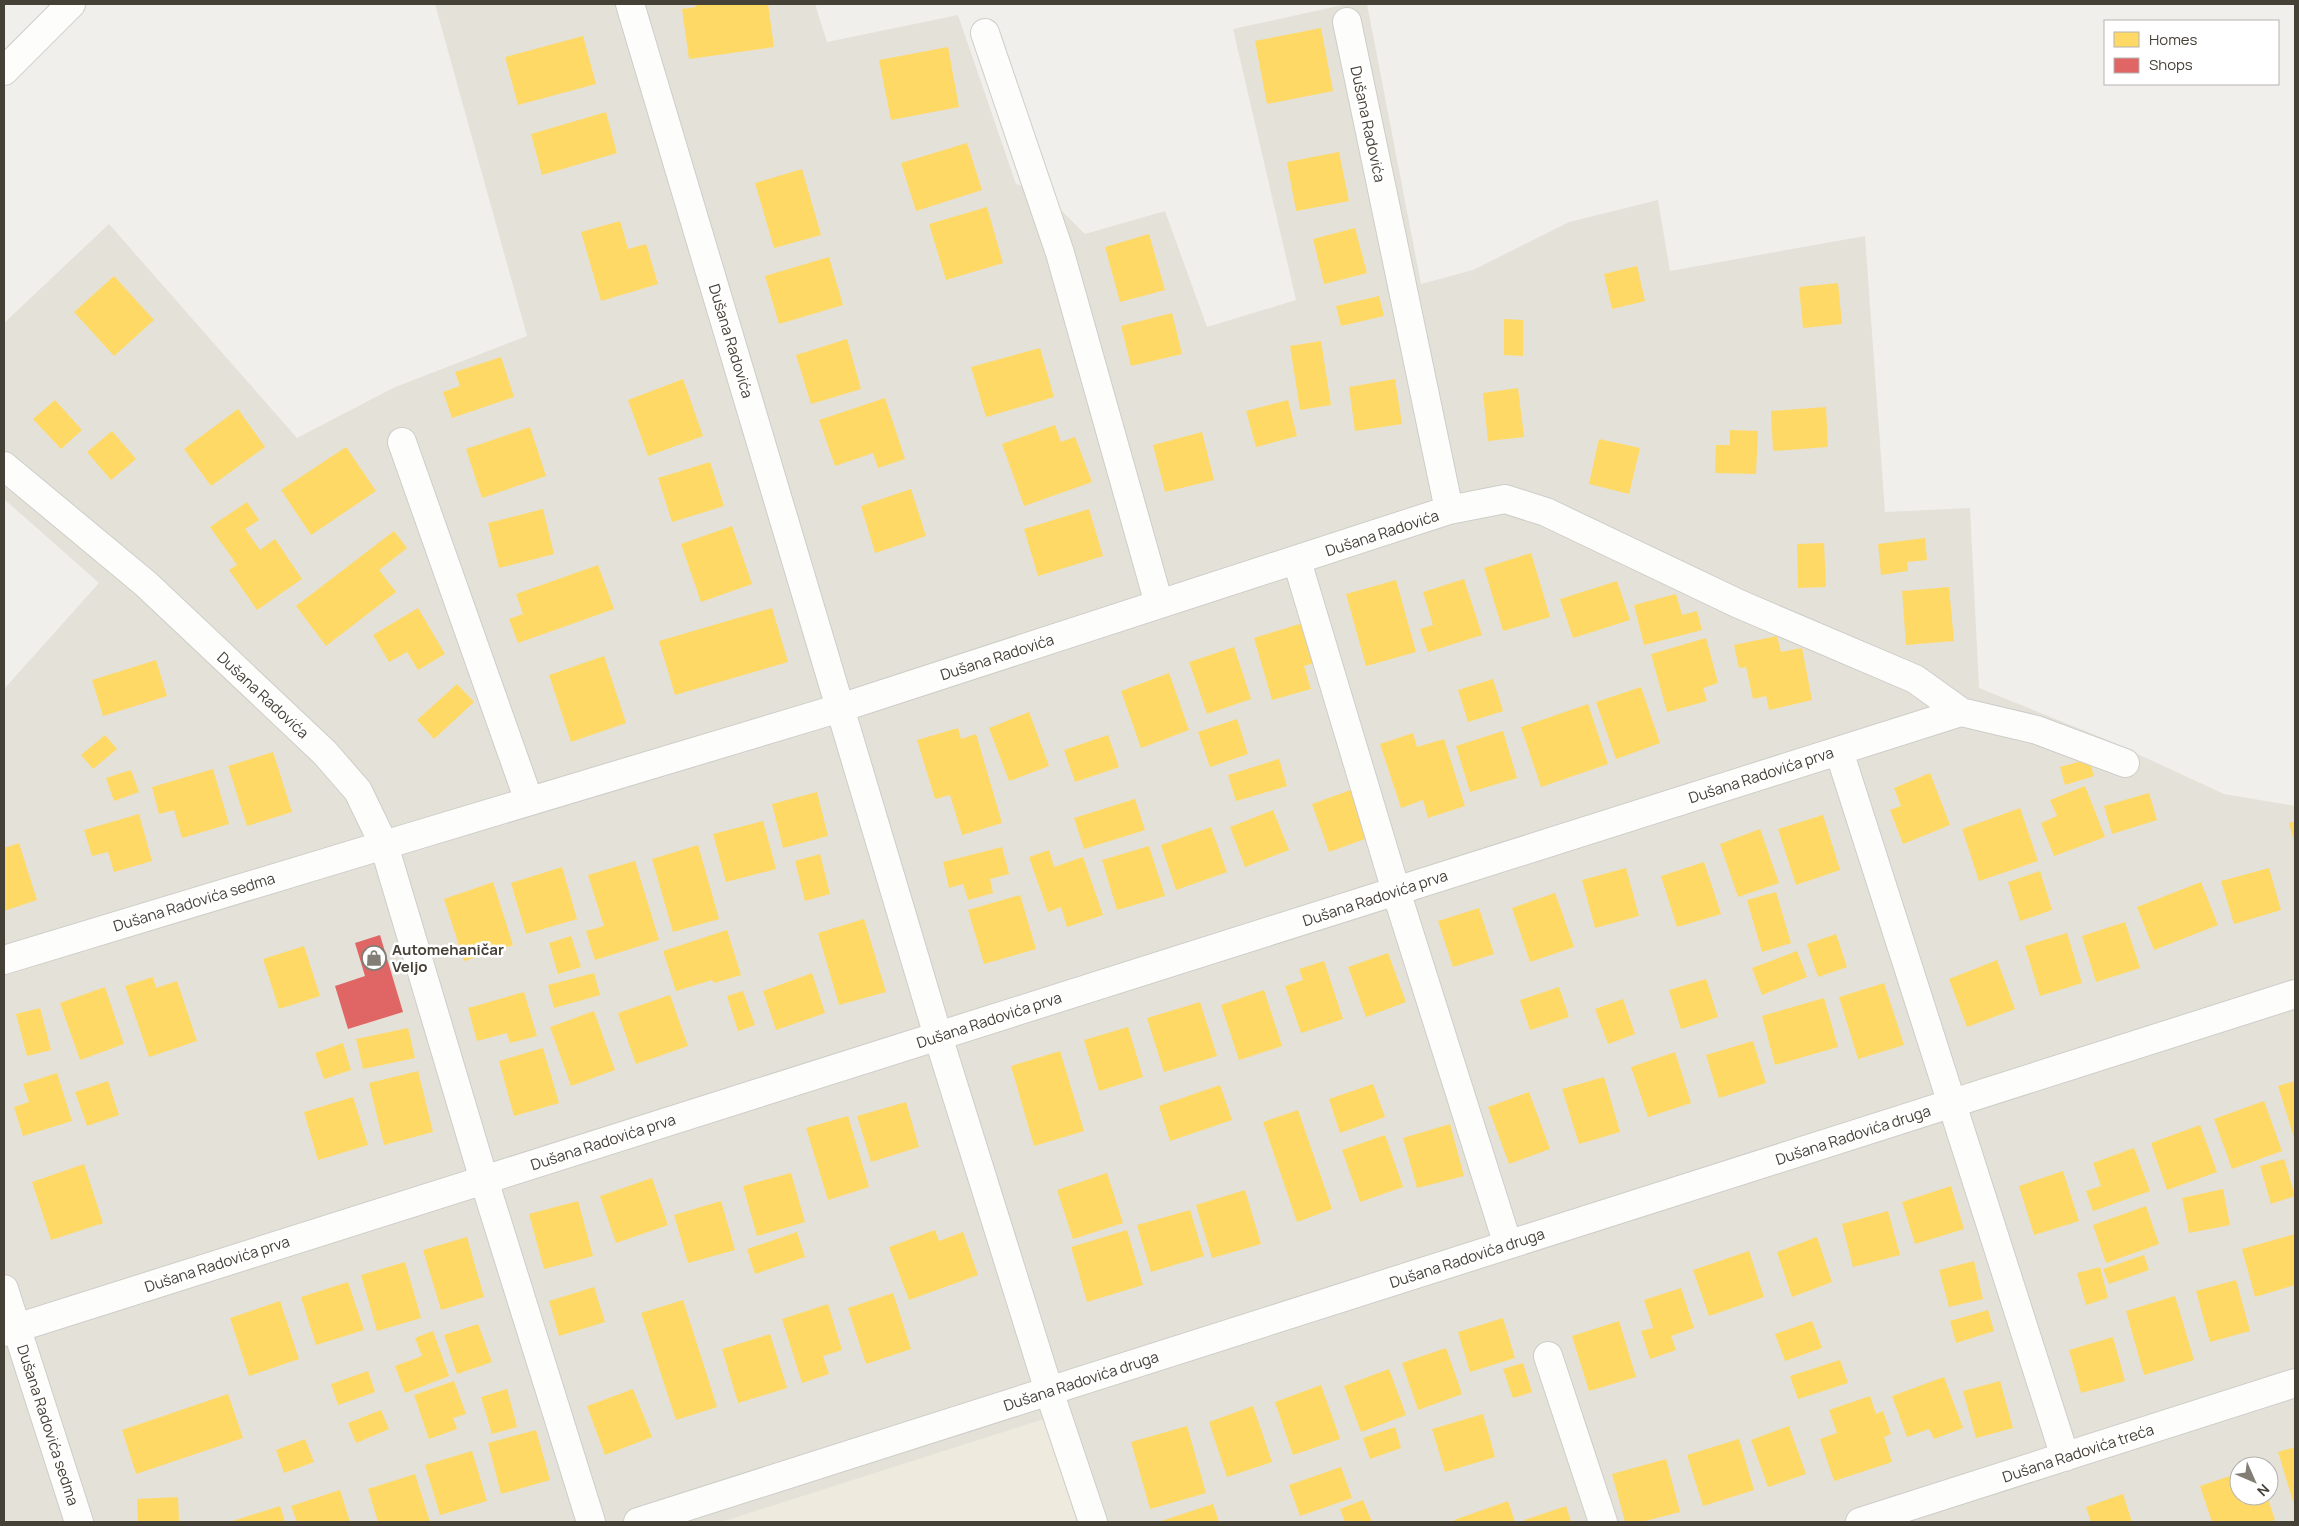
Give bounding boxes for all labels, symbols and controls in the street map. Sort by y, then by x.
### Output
legend [2104,20,2279,85]
text: Homes [2149,29,2198,50]
text: Shops [2149,54,2193,75]
street label: Dušana Radovića [1345,64,1391,184]
street label: Dušana Radovića [704,281,758,401]
street label: Dušana Radovića [1322,505,1442,561]
street label: Dušana Radovića [937,629,1057,685]
street label: Dušana Radovića [213,647,313,743]
street label: Dušana Radovića prva [1686,742,1836,808]
street label: Dušana Radovića prva [1300,865,1450,931]
street label: Dušana Radovića sedma [111,867,277,937]
place label: Automehaničar Veljo [392,939,504,977]
shop icon: Automehaničar Veljo [361,945,387,971]
street label: Dušana Radovića prva [914,987,1064,1053]
street label: Dušana Radovića druga [1773,1100,1933,1170]
street label: Dušana Radovića prva [528,1109,678,1175]
street label: Dušana Radovića druga [1387,1223,1547,1293]
street label: Dušana Radovića prva [142,1231,292,1297]
street label: Dušana Radovića sedma [12,1342,84,1508]
street label: Dušana Radovića druga [1001,1346,1161,1416]
street label: Dušana Radovića treća [2000,1419,2156,1487]
north arrow [2229,1456,2279,1506]
text: N [2253,1480,2274,1501]

